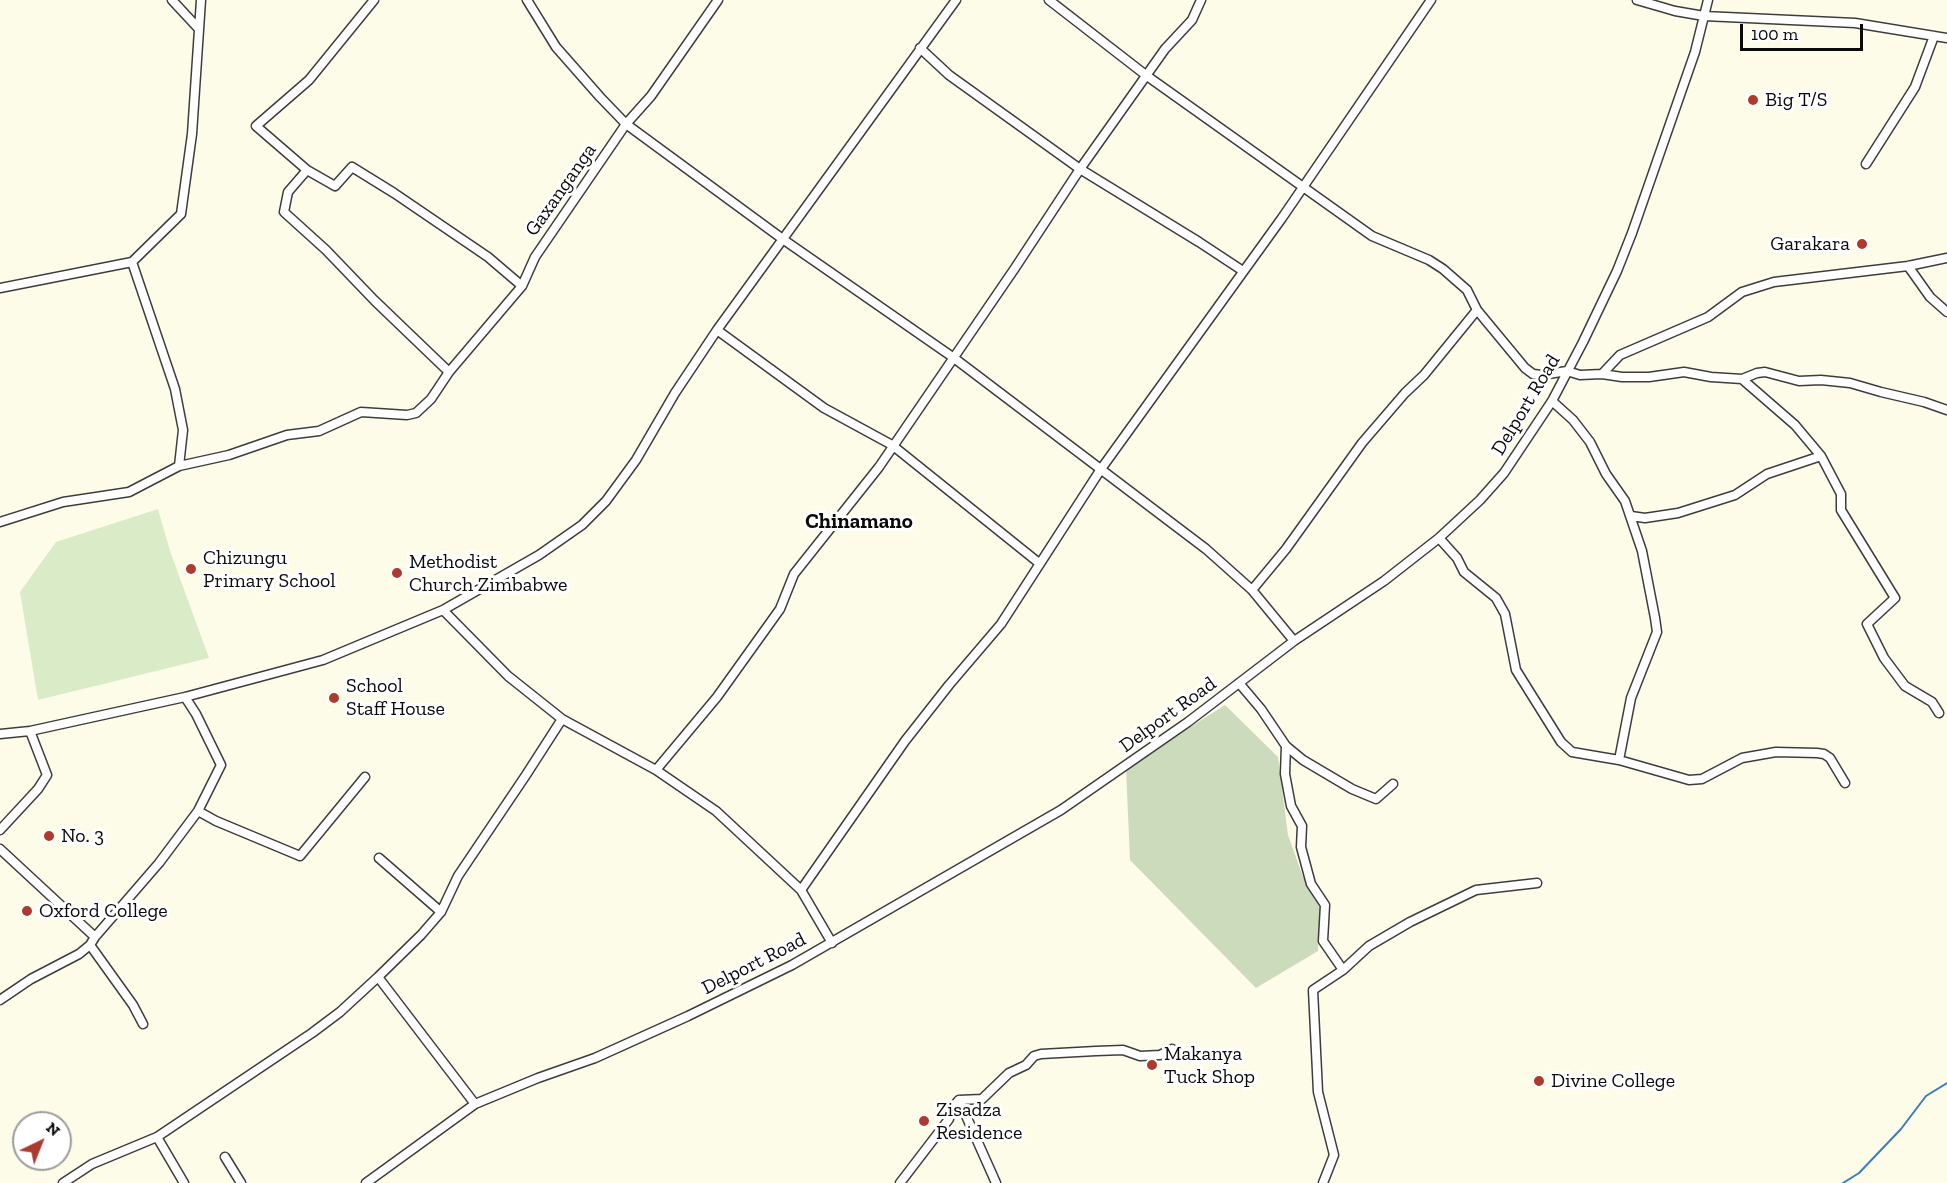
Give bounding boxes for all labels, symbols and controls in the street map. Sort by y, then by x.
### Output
scale bar [1743,12,1866,50]
text: 100 m [1751,23,1798,45]
place label: Big T/S [1765,88,1827,112]
marker: Big T/S [1746,93,1760,107]
street label: Gaxanganga [520,139,602,241]
place label: Garakara [1770,232,1850,256]
marker: Garakara [1855,237,1869,251]
street label: Delport Road [1487,350,1565,460]
district label: Chinamano [805,509,913,535]
place label: Chizungu Primary School [203,546,335,593]
place label: Methodist Church Zimbabwe [409,550,567,597]
marker: Chizungu Primary School [184,562,198,576]
marker: Methodist Church Zimbabwe [390,566,404,580]
street label: Delport Road [1115,672,1221,758]
place label: School Staff House [346,674,445,721]
marker: School Staff House [327,691,341,705]
place label: No. 3 [61,824,104,848]
marker: No. 3 [42,829,56,843]
place label: Oxford College [39,899,168,923]
marker: Oxford College [20,904,34,918]
street label: Delport Road [698,928,810,1000]
place label: Makanya Tuck Shop [1164,1042,1255,1089]
marker: Makanya Tuck Shop [1145,1058,1159,1072]
place label: Divine College [1551,1069,1675,1093]
marker: Divine College [1532,1074,1546,1088]
place label: Zisadza Residence [936,1098,1022,1145]
north arrow [12,1111,72,1171]
marker: Zisadza Residence [917,1114,931,1128]
text: N [42,1118,64,1140]

